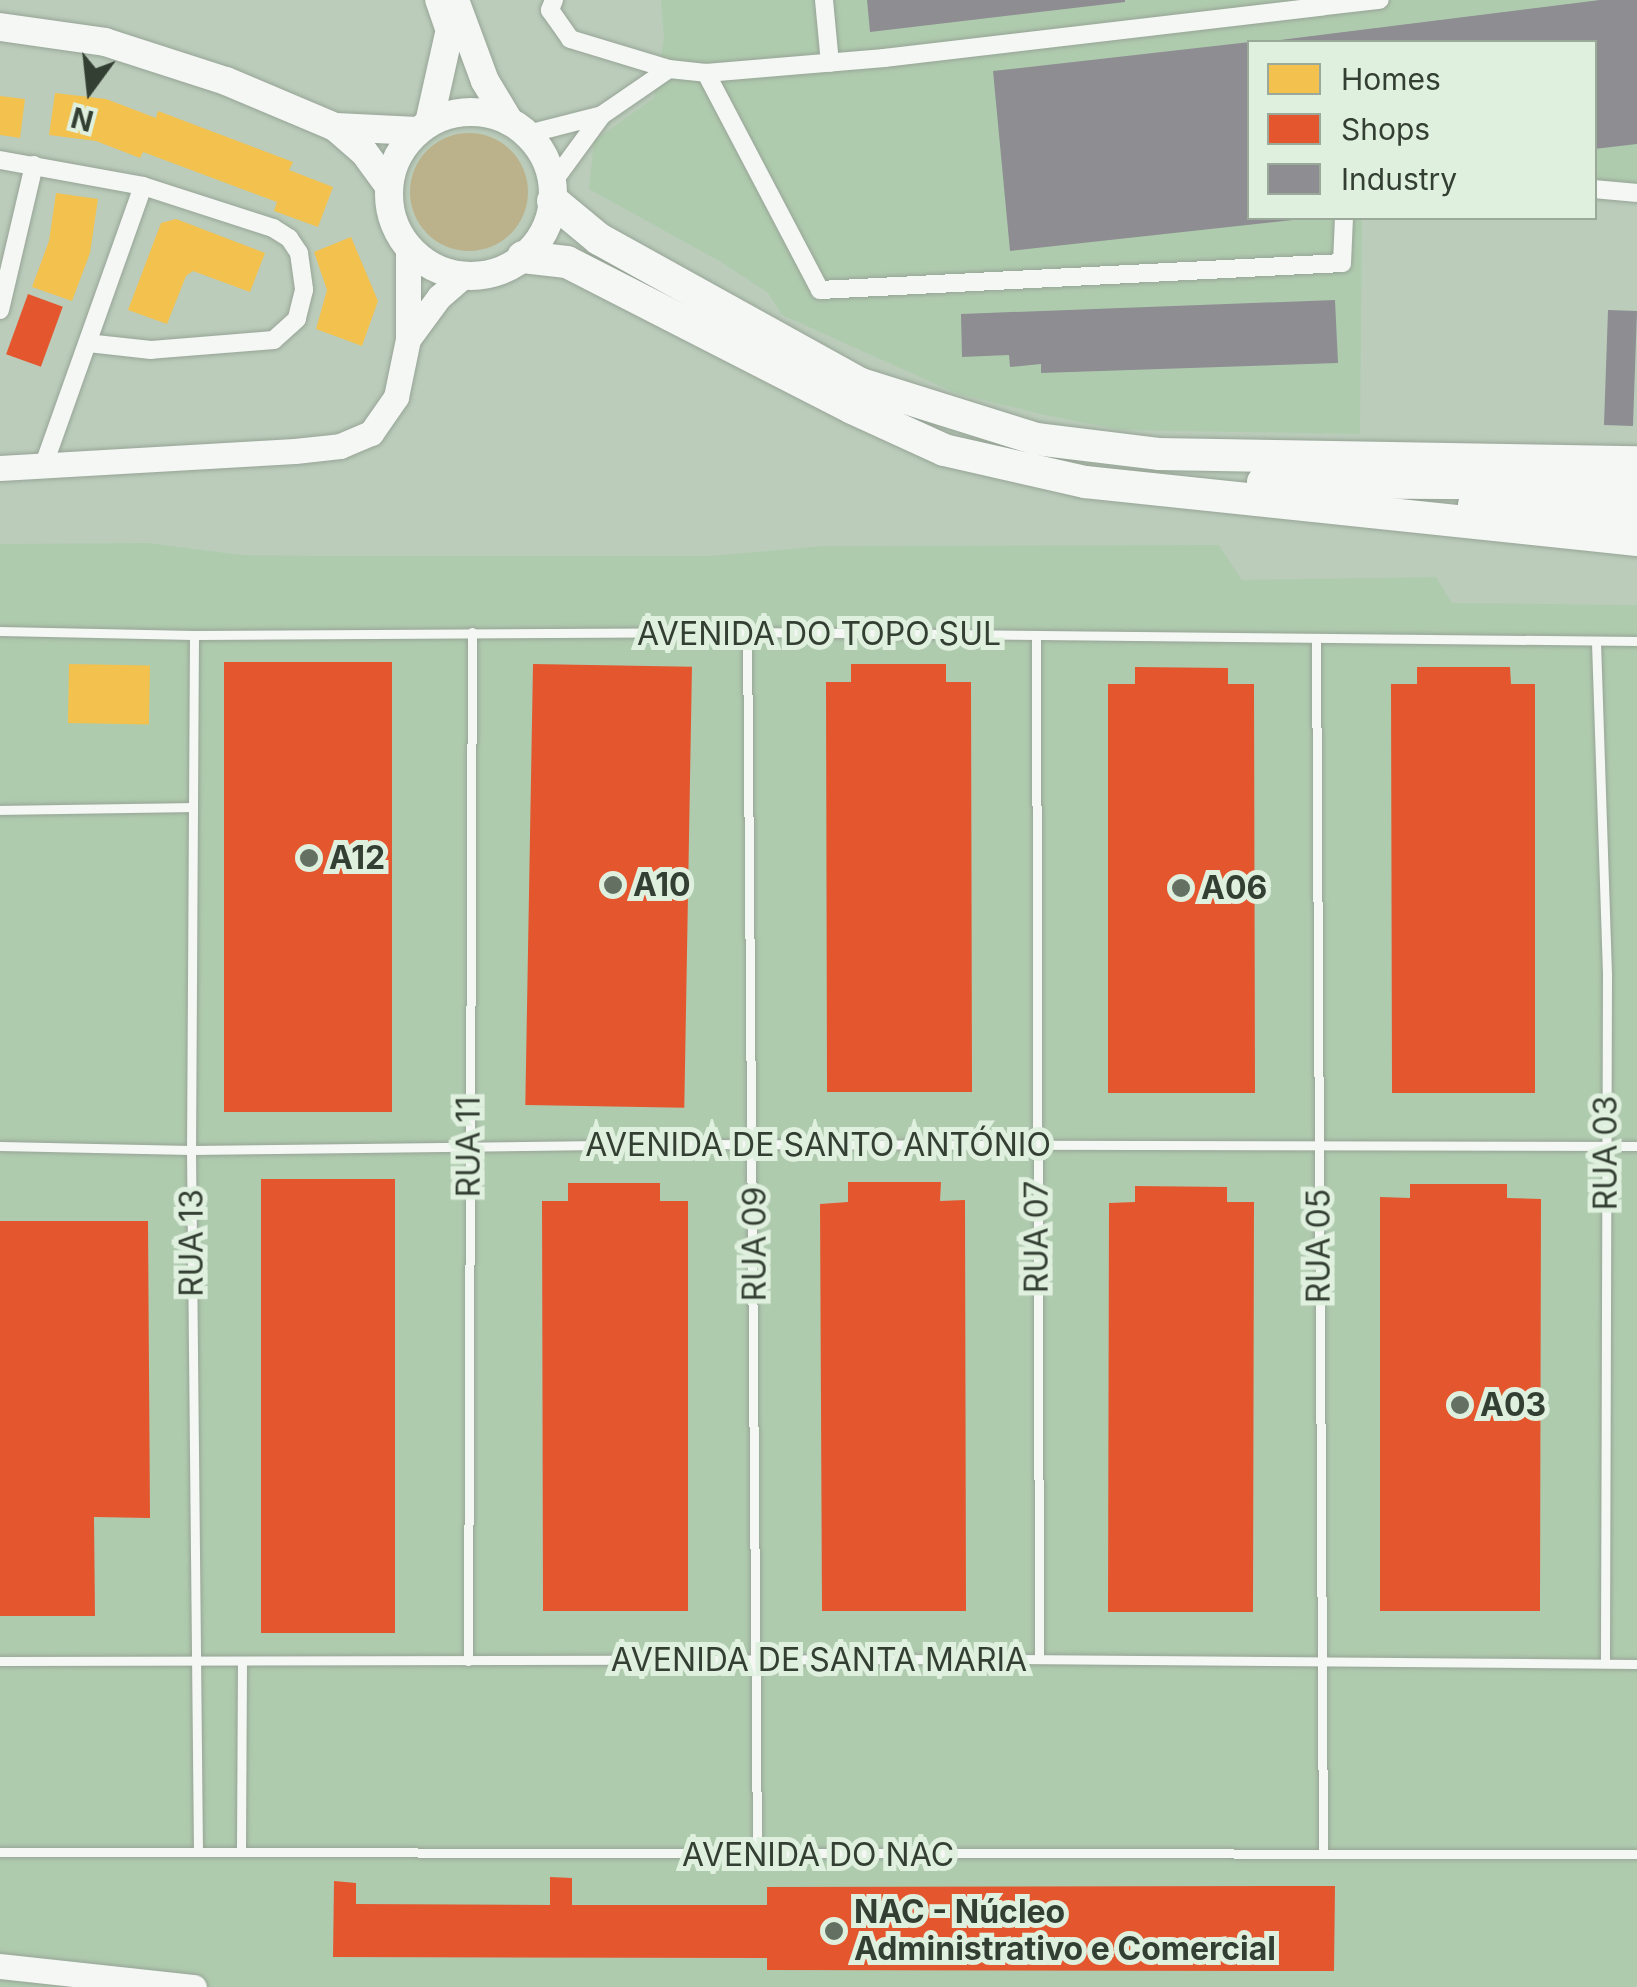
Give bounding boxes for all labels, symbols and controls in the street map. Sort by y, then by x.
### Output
north arrow [40,40,140,140]
legend [1247,40,1597,220]
text: Homes [1341,61,1441,97]
text: N [68,100,97,138]
text: Shops [1341,111,1430,147]
text: Industry [1341,161,1457,197]
street label: AVENIDA DO TOPO SUL [637,615,1001,653]
place label: A12 [329,839,385,877]
marker: A12 [298,847,320,869]
place label: A10 [633,866,691,904]
place label: A06 [1201,869,1267,907]
marker: A10 [602,874,624,896]
marker: A06 [1170,877,1192,899]
street label: RUA 03 [1587,1096,1625,1210]
street label: RUA 11 [450,1097,488,1197]
street label: AVENIDA DE SANTO ANTÓNIO [585,1126,1051,1164]
street label: RUA 07 [1018,1181,1056,1293]
street label: RUA 09 [736,1187,774,1301]
street label: RUA 13 [173,1189,211,1297]
street label: RUA 05 [1300,1189,1338,1303]
place label: A03 [1480,1386,1546,1424]
marker: A03 [1449,1394,1471,1416]
street label: AVENIDA DE SANTA MARIA [611,1641,1027,1679]
street label: AVENIDA DO NAC [682,1836,954,1874]
place label: NAC - Núcleo Administrativo e Comercial [854,1894,1276,1969]
marker: NAC - Núcleo Administrativo e Comercial [823,1920,845,1942]

